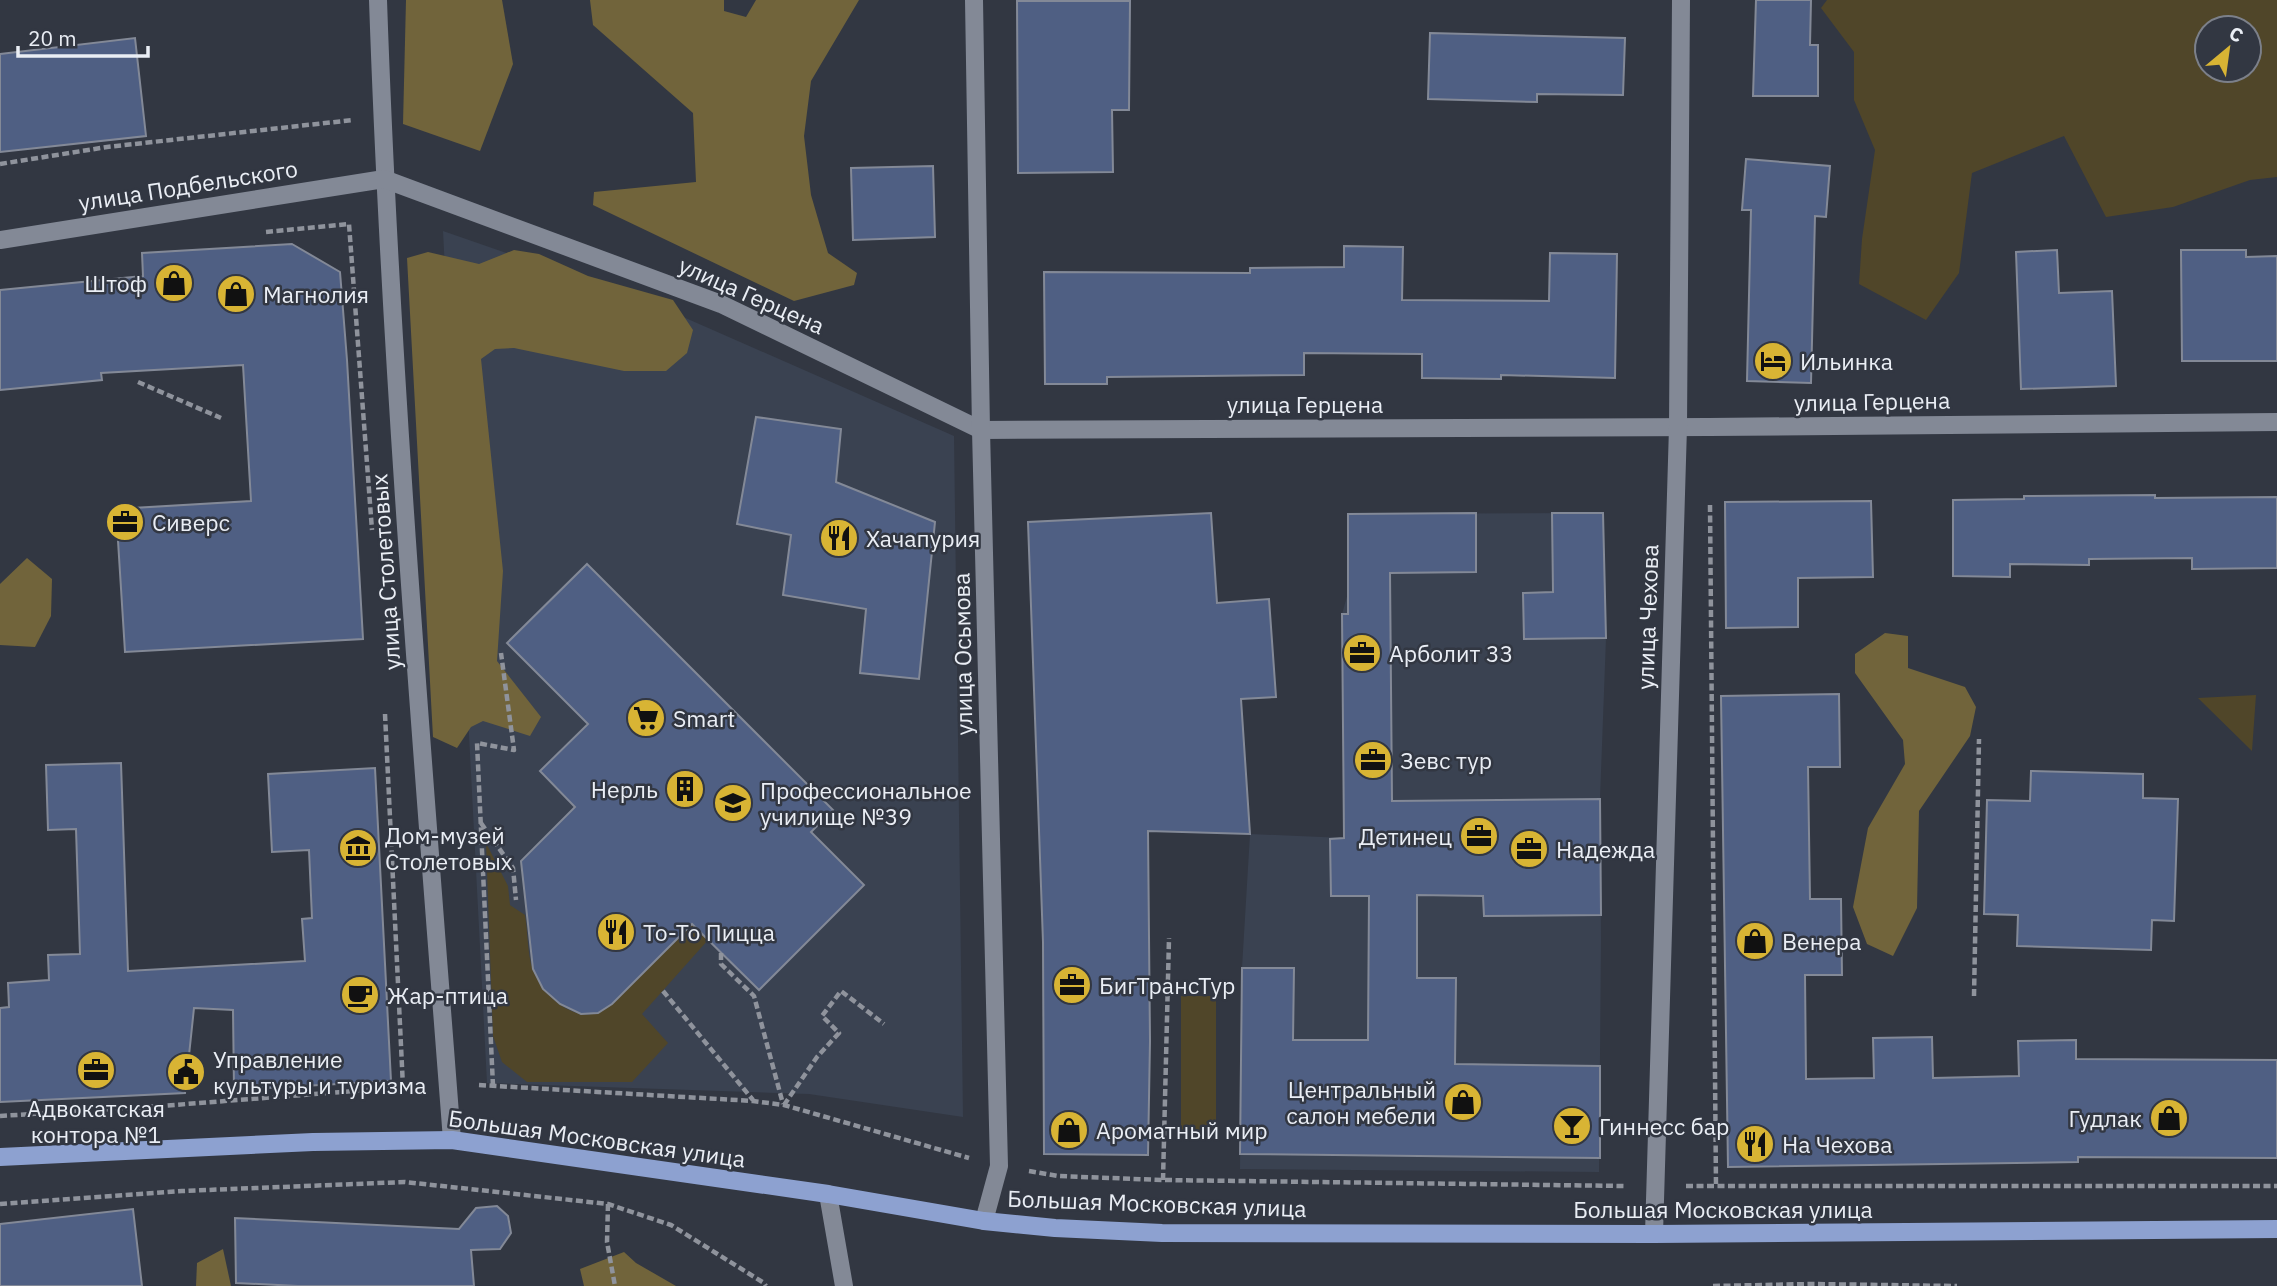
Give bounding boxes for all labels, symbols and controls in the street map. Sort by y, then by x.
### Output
scale bar [18,14,147,58]
north arrow [2193,14,2263,84]
text: С [2225,21,2247,48]
text: 20 m [28,24,77,52]
street label: улица Подбельского [76,153,300,217]
street label: улица Герцена [674,249,830,341]
shop icon: Штоф [153,262,195,304]
place label: Штоф [84,268,147,298]
shop icon: Магнолия [215,273,257,315]
place label: Магнолия [263,279,369,309]
hotel icon: Ильинка [1752,340,1794,382]
place label: Ильинка [1800,346,1893,376]
street label: улица Герцена [1793,385,1951,417]
street label: улица Герцена [1227,389,1383,419]
street label: улица Столетовых [363,473,407,671]
office icon: Сиверс [104,501,146,543]
place label: Сиверс [152,507,230,537]
restaurant icon: Хачапурия [818,517,860,559]
place label: Хачапурия [866,523,980,553]
street label: улица Чехова [1629,544,1665,690]
street label: улица Осьмова [946,572,978,736]
office icon: Арболит 33 [1341,632,1383,674]
place label: Арболит 33 [1389,638,1513,668]
supermarket icon: Smart [625,697,667,739]
place label: Smart [673,703,735,733]
office icon: Зевс тур [1352,739,1394,781]
place label: Зевс тур [1400,745,1492,775]
building icon: Нерль [664,768,706,810]
place label: Нерль [591,774,658,804]
place label: Профессиональное училище №39 [760,775,972,831]
school or university icon: Профессиональное училище №39 [712,782,754,824]
office icon: Детинец [1458,815,1500,857]
place label: Дом-музей Столетовых [385,820,513,876]
place label: Детинец [1359,821,1452,851]
museum icon: Дом-музей Столетовых [337,827,379,869]
office icon: Надежда [1508,828,1550,870]
place label: Надежда [1556,834,1655,864]
restaurant icon: То-То Пицца [595,911,637,953]
place label: То-То Пицца [643,917,775,947]
shop icon: Венера [1734,920,1776,962]
place label: Венера [1782,926,1861,956]
office icon: БигТрансТур [1051,964,1093,1006]
place label: БигТрансТур [1099,970,1235,1000]
cafe icon: Жар-птица [339,974,381,1016]
place label: Жар-птица [387,980,508,1010]
place label: Управление культуры и туризма [213,1044,427,1100]
office icon: Адвокатская контора №1 [75,1049,117,1091]
public building icon: Управление культуры и туризма [165,1051,207,1093]
place label: Центральный салон мебели [1286,1074,1436,1130]
shop icon: Центральный салон мебели [1442,1081,1484,1123]
place label: Адвокатская контора №1 [27,1093,165,1149]
shop icon: Гудлак [2148,1097,2190,1139]
street label: Большая Московская улица [447,1102,747,1174]
place label: Гудлак [2069,1103,2142,1133]
bar icon: Гиннесс бар [1551,1105,1593,1147]
shop icon: Ароматный мир [1048,1109,1090,1151]
place label: Гиннесс бар [1599,1111,1729,1141]
place label: Ароматный мир [1096,1115,1268,1145]
restaurant icon: На Чехова [1734,1123,1776,1165]
place label: На Чехова [1782,1129,1892,1159]
street label: Большая Московская улица [1007,1183,1307,1223]
street label: Большая Московская улица [1573,1194,1873,1224]

